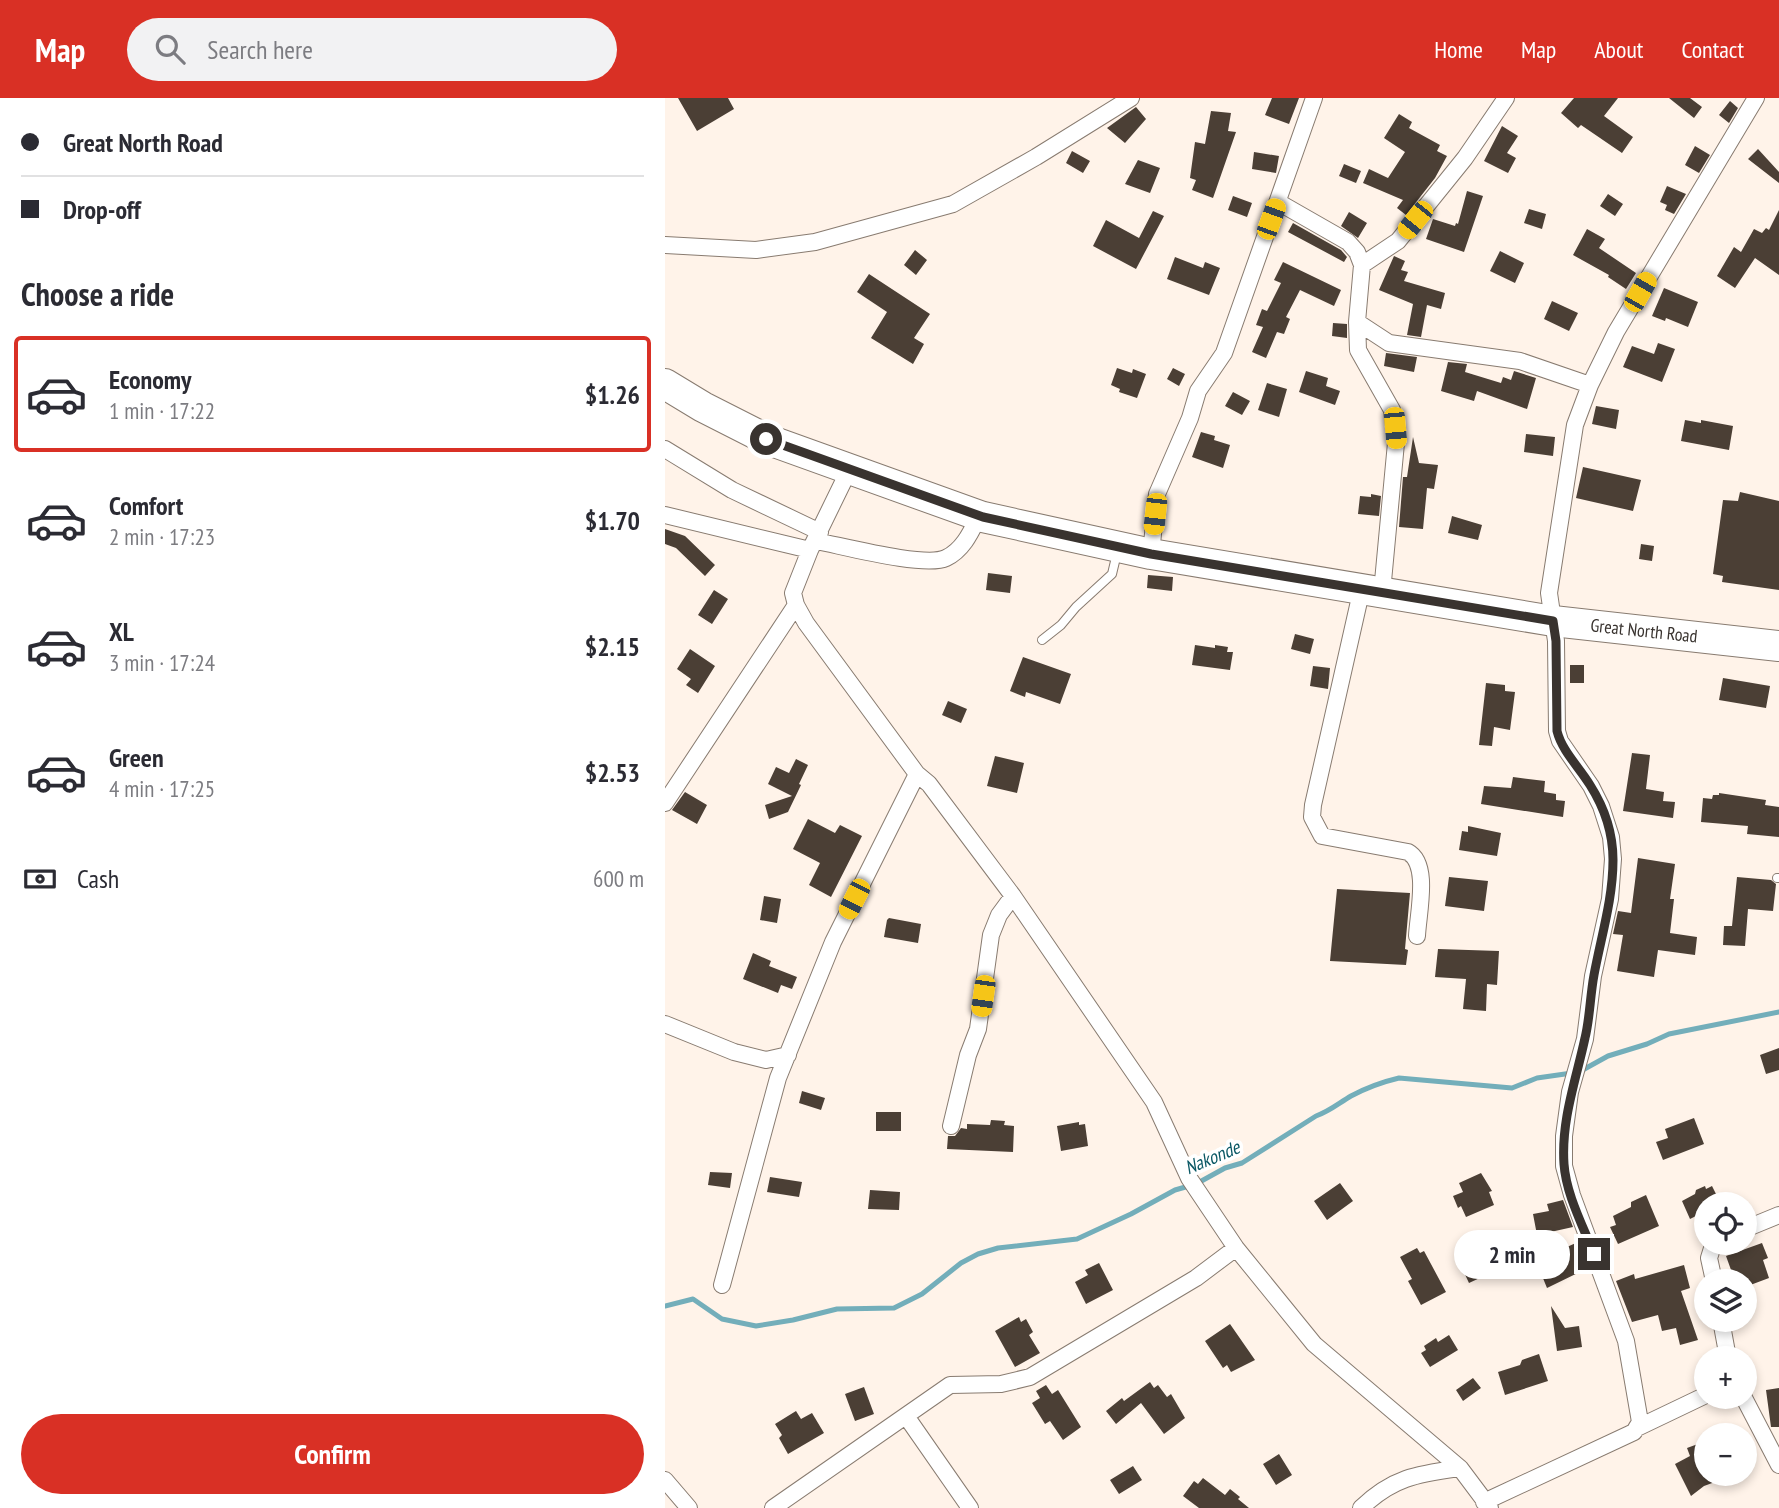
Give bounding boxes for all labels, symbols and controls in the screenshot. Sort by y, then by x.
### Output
search box [127,18,617,81]
text: Map [35,28,85,71]
icon: search [151,30,189,68]
text: Search here [207,33,313,66]
text: Home [1434,34,1483,65]
text: Map [1521,34,1556,65]
text: About [1594,34,1643,65]
text: Contact [1681,34,1744,65]
text: Great North Road [63,126,223,159]
text: Drop-off [63,193,141,226]
car [1254,196,1289,242]
car [1394,197,1437,243]
car [1621,269,1660,315]
text: Choose a ride [21,273,174,315]
icon: car [25,363,88,426]
text: Economy [109,363,191,396]
text: $1.26 [585,378,640,411]
text: 1 min · 17:22 [109,396,215,425]
car [1383,406,1408,450]
route start [750,423,782,455]
icon: car [25,489,88,552]
text: Comfort [109,489,183,522]
car [1143,492,1168,536]
text: $1.70 [585,504,640,537]
text: 2 min · 17:23 [109,522,215,551]
street label: Great North Road [1589,613,1699,648]
icon: car [25,615,88,678]
text: XL [109,615,134,648]
text: $2.15 [585,630,640,663]
text: 3 min · 17:24 [109,648,215,677]
icon: car [25,741,88,804]
text: Green [109,741,164,774]
text: $2.53 [585,756,640,789]
text: 4 min · 17:25 [109,774,215,803]
icon: cash [21,860,59,898]
text: Cash [77,862,119,895]
text: 600 m [593,864,644,893]
car [836,876,873,922]
car [970,974,997,1018]
water label: Nakonde [1181,1134,1244,1179]
map controls [1694,1192,1757,1486]
button: locate [1694,1192,1757,1255]
callout: 2 min [1454,1230,1569,1278]
route end [1578,1238,1610,1270]
text: 2 min [1489,1240,1535,1269]
button: layers [1694,1269,1757,1332]
button: + [1694,1346,1757,1409]
button: Confirm [21,1414,644,1494]
button: − [1694,1423,1757,1486]

